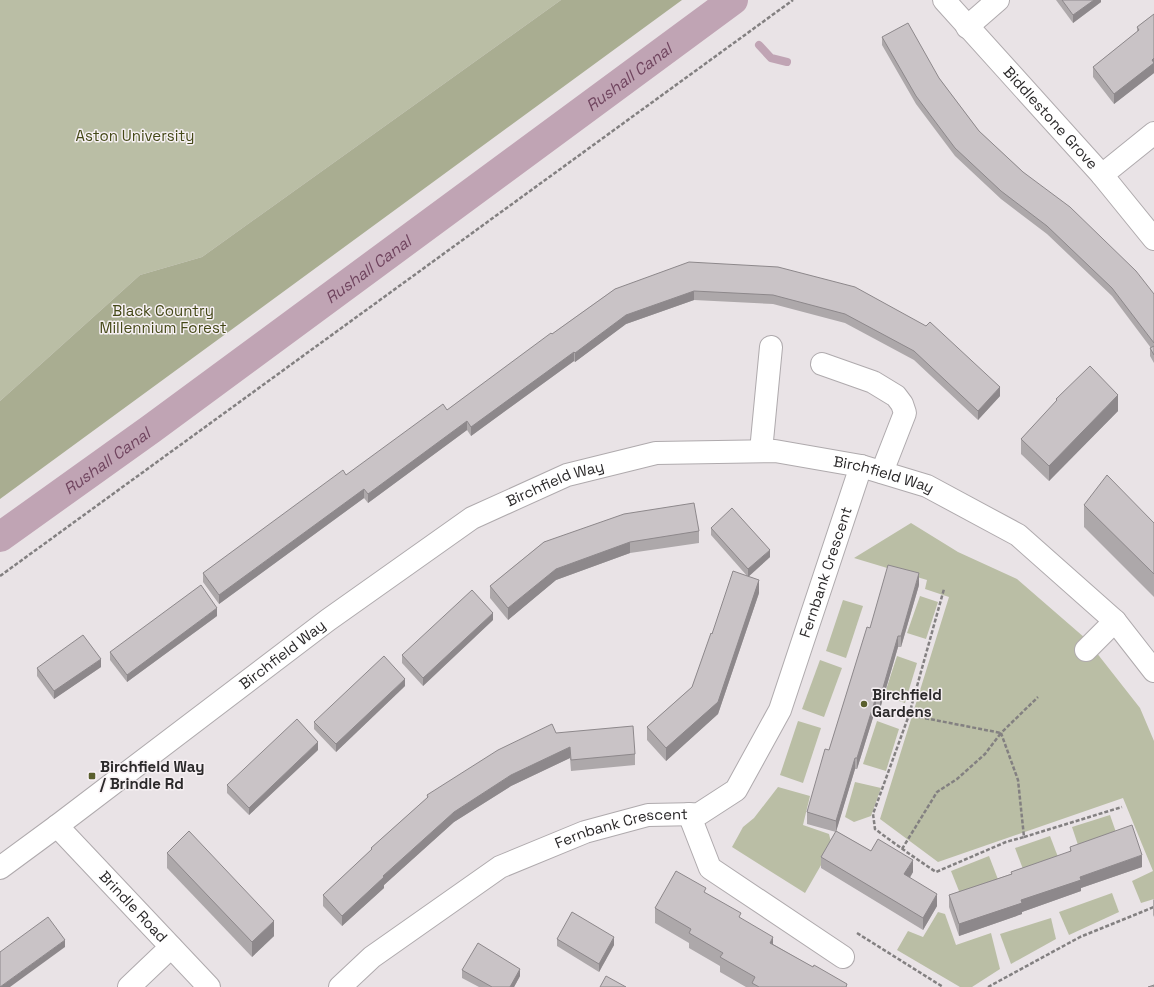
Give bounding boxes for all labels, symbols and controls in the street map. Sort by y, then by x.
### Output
water label: Rushall Canal [582,37,678,116]
street label: Biddlestone Grove [1000,62,1102,173]
park label: Aston University [76,126,194,145]
water label: Rushall Canal [321,230,417,308]
park label: Black Country Millennium Forest [99,301,227,337]
water label: Rushall Canal [59,422,156,499]
street label: Birchfield Way [832,451,938,497]
street label: Birchfield Way [503,456,606,510]
street label: Fernbank Crescent [795,504,856,640]
street label: Birchfield Way [235,615,329,693]
place label: Birchfield Gardens [872,685,942,721]
marker: Birchfield Gardens [859,699,869,709]
place label: Birchfield Way / Brindle Rd [99,757,205,793]
marker: Birchfield Way / Brindle Rd [87,771,97,781]
street label: Fernbank Crescent [552,804,688,852]
street label: Brindle Road [95,867,172,946]

